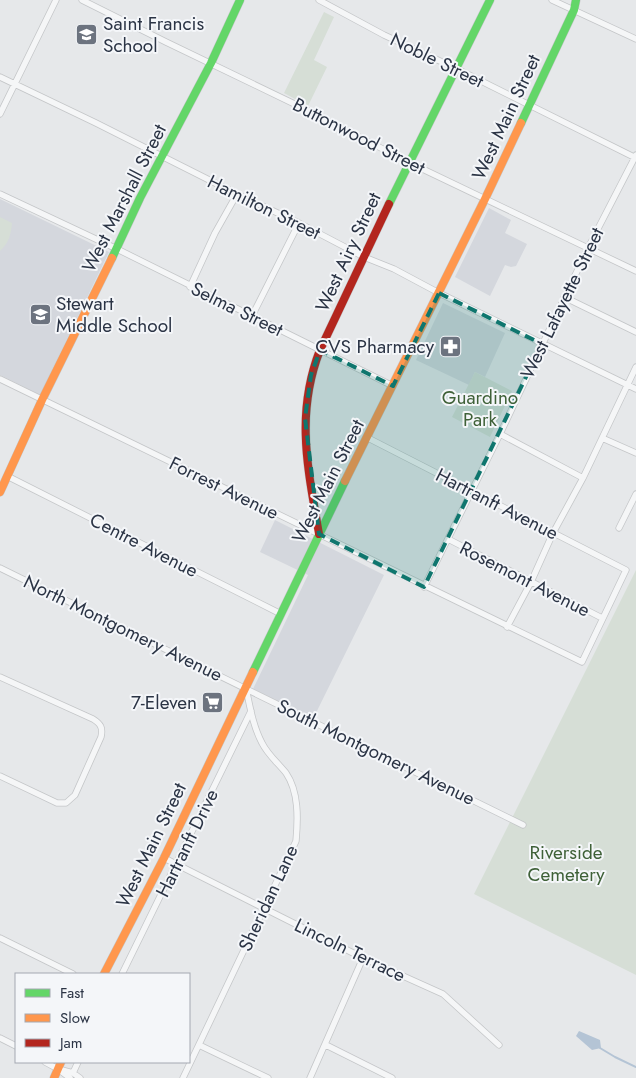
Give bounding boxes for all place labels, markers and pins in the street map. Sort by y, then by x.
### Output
place label: Saint Francis School [103,10,204,59]
school or university icon: Saint Francis School [75,22,99,46]
place label: Stewart Middle School [56,290,172,339]
school or university icon: Stewart Middle School [28,302,52,326]
place label: CVS Pharmacy [315,333,435,360]
pharmacy icon: CVS Pharmacy [438,334,462,358]
place label: 7-Eleven [131,689,197,716]
supermarket icon: 7-Eleven [201,690,225,714]

